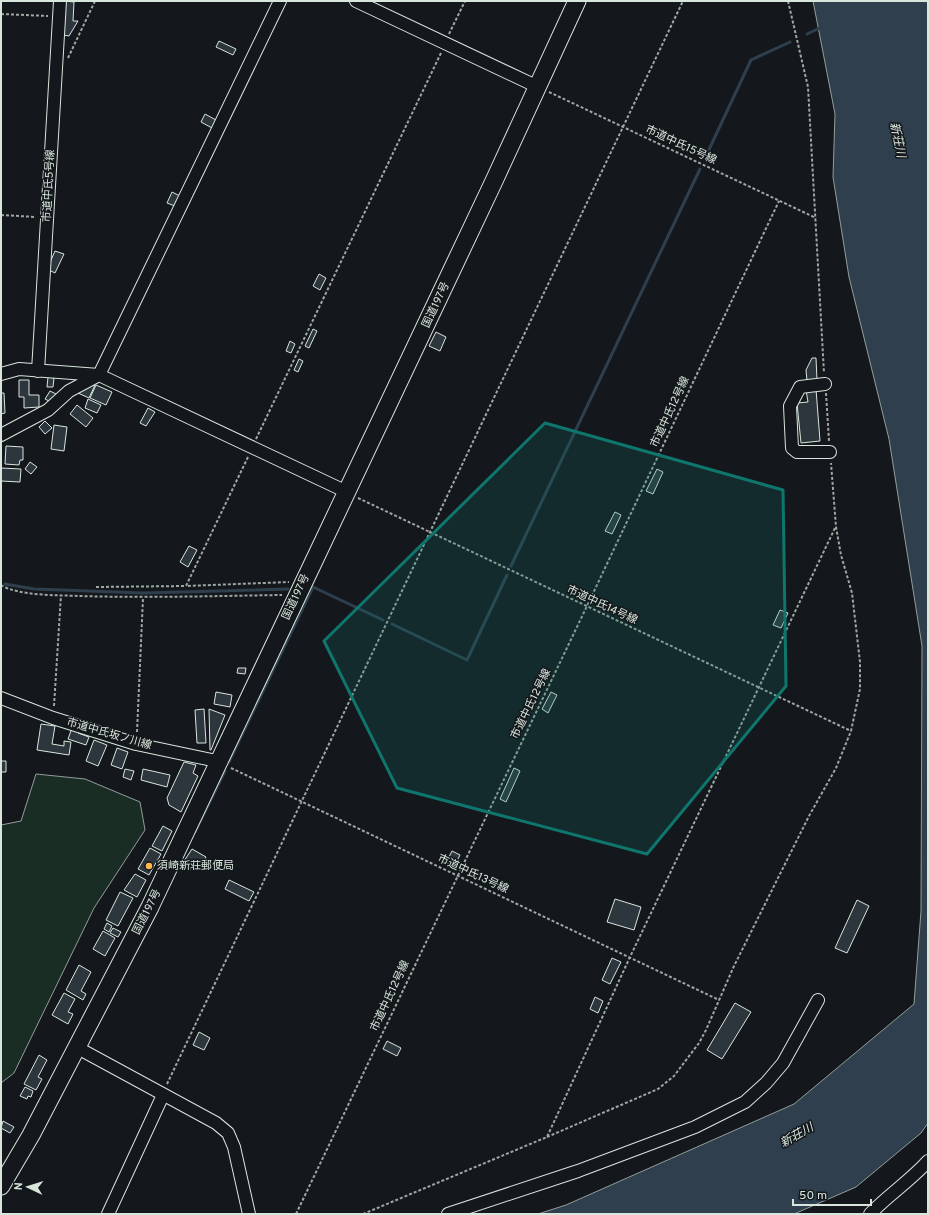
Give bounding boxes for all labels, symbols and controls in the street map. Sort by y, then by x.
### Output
water label: 新荘川 [885,121,909,161]
street label: 市道中氏15号線 [643,122,719,168]
street label: 市道中氏5号線 [40,149,58,223]
street label: 国道197号 [419,280,453,330]
street label: 市道中氏12号線 [647,374,693,450]
street label: 国道197号 [279,572,313,622]
street label: 市道中氏14号線 [564,582,640,628]
street label: 市道中氏12号線 [508,666,554,742]
street label: 市道中氏坂ノ川線 [65,715,153,753]
street label: 市道中氏13号線 [435,851,511,897]
place label: 須崎新荘郵便局 [157,859,234,873]
marker: 須崎新荘郵便局 [144,861,154,871]
street label: 国道197号 [130,887,164,937]
street label: 市道中氏12号線 [367,958,413,1034]
water label: 新荘川 [777,1119,818,1152]
north arrow [8,1167,48,1207]
scale bar [793,1181,871,1207]
text: N [12,1182,26,1191]
text: 50 m [799,1188,827,1204]

